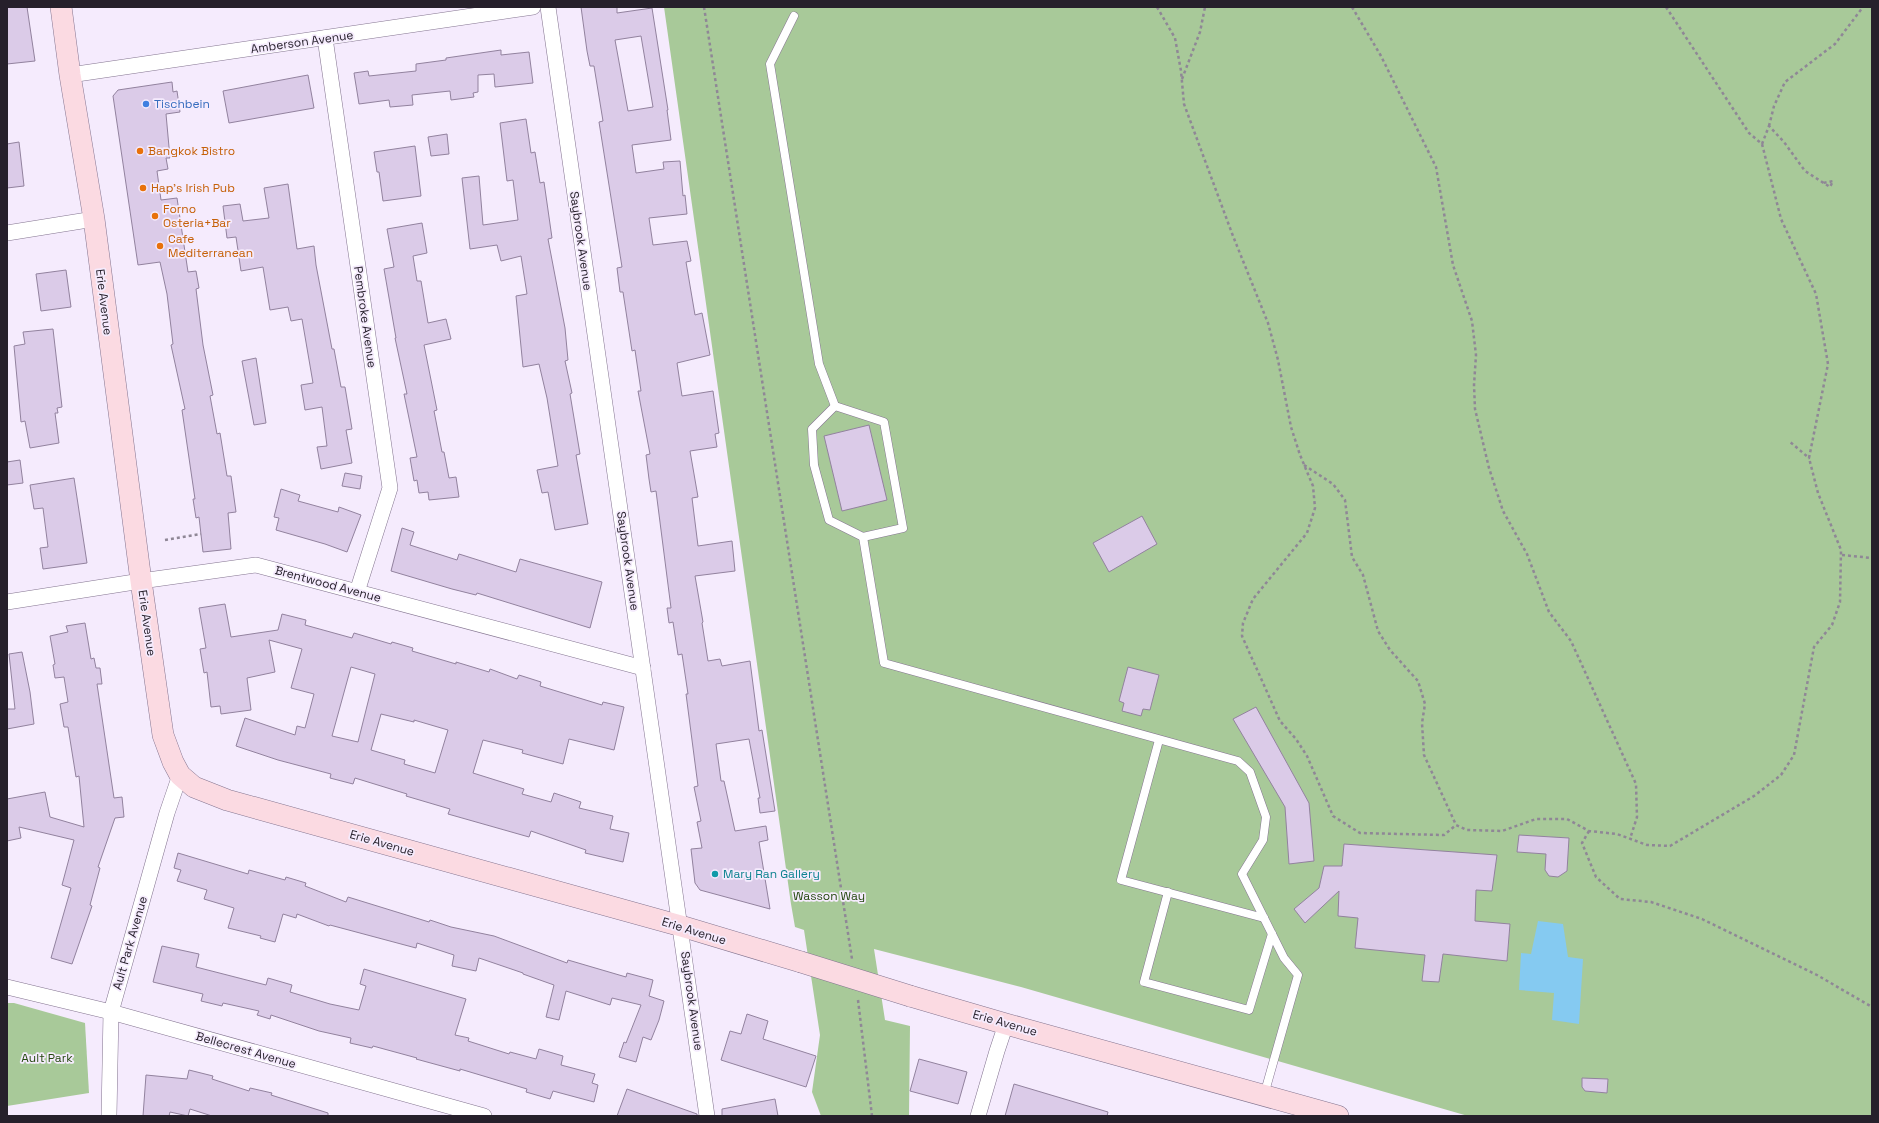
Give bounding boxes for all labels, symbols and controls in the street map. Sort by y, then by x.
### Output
street label: Amberson Avenue [250,27,354,57]
place label: Tischbein [154,96,210,112]
marker: Tischbein [141,99,151,109]
place label: Bangkok Bistro [148,143,235,159]
marker: Bangkok Bistro [135,146,145,156]
place label: Hap's Irish Pub [151,180,235,196]
marker: Hap's Irish Pub [138,183,148,193]
street label: Saybrook Avenue [566,190,596,292]
place label: Forno Osteria+Bar [163,201,231,231]
marker: Forno Osteria+Bar [150,211,160,221]
place label: Cafe Mediterranean [168,231,253,261]
marker: Cafe Mediterranean [155,241,165,251]
street label: Pembroke Avenue [350,265,380,369]
street label: Erie Avenue [92,268,116,336]
street label: Saybrook Avenue [613,510,643,612]
street label: Brentwood Avenue [273,562,383,606]
street label: Erie Avenue [134,589,160,657]
street label: Erie Avenue [348,826,416,860]
place label: Mary Ran Gallery [723,866,820,882]
marker: Mary Ran Gallery [710,869,720,879]
park label: Wasson Way [793,888,865,904]
street label: Ault Park Avenue [109,894,151,992]
street label: Erie Avenue [660,914,728,948]
street label: Saybrook Avenue [677,950,707,1052]
street label: Erie Avenue [971,1006,1039,1040]
street label: Bellecrest Avenue [194,1028,298,1072]
park label: Ault Park [21,1050,73,1066]

